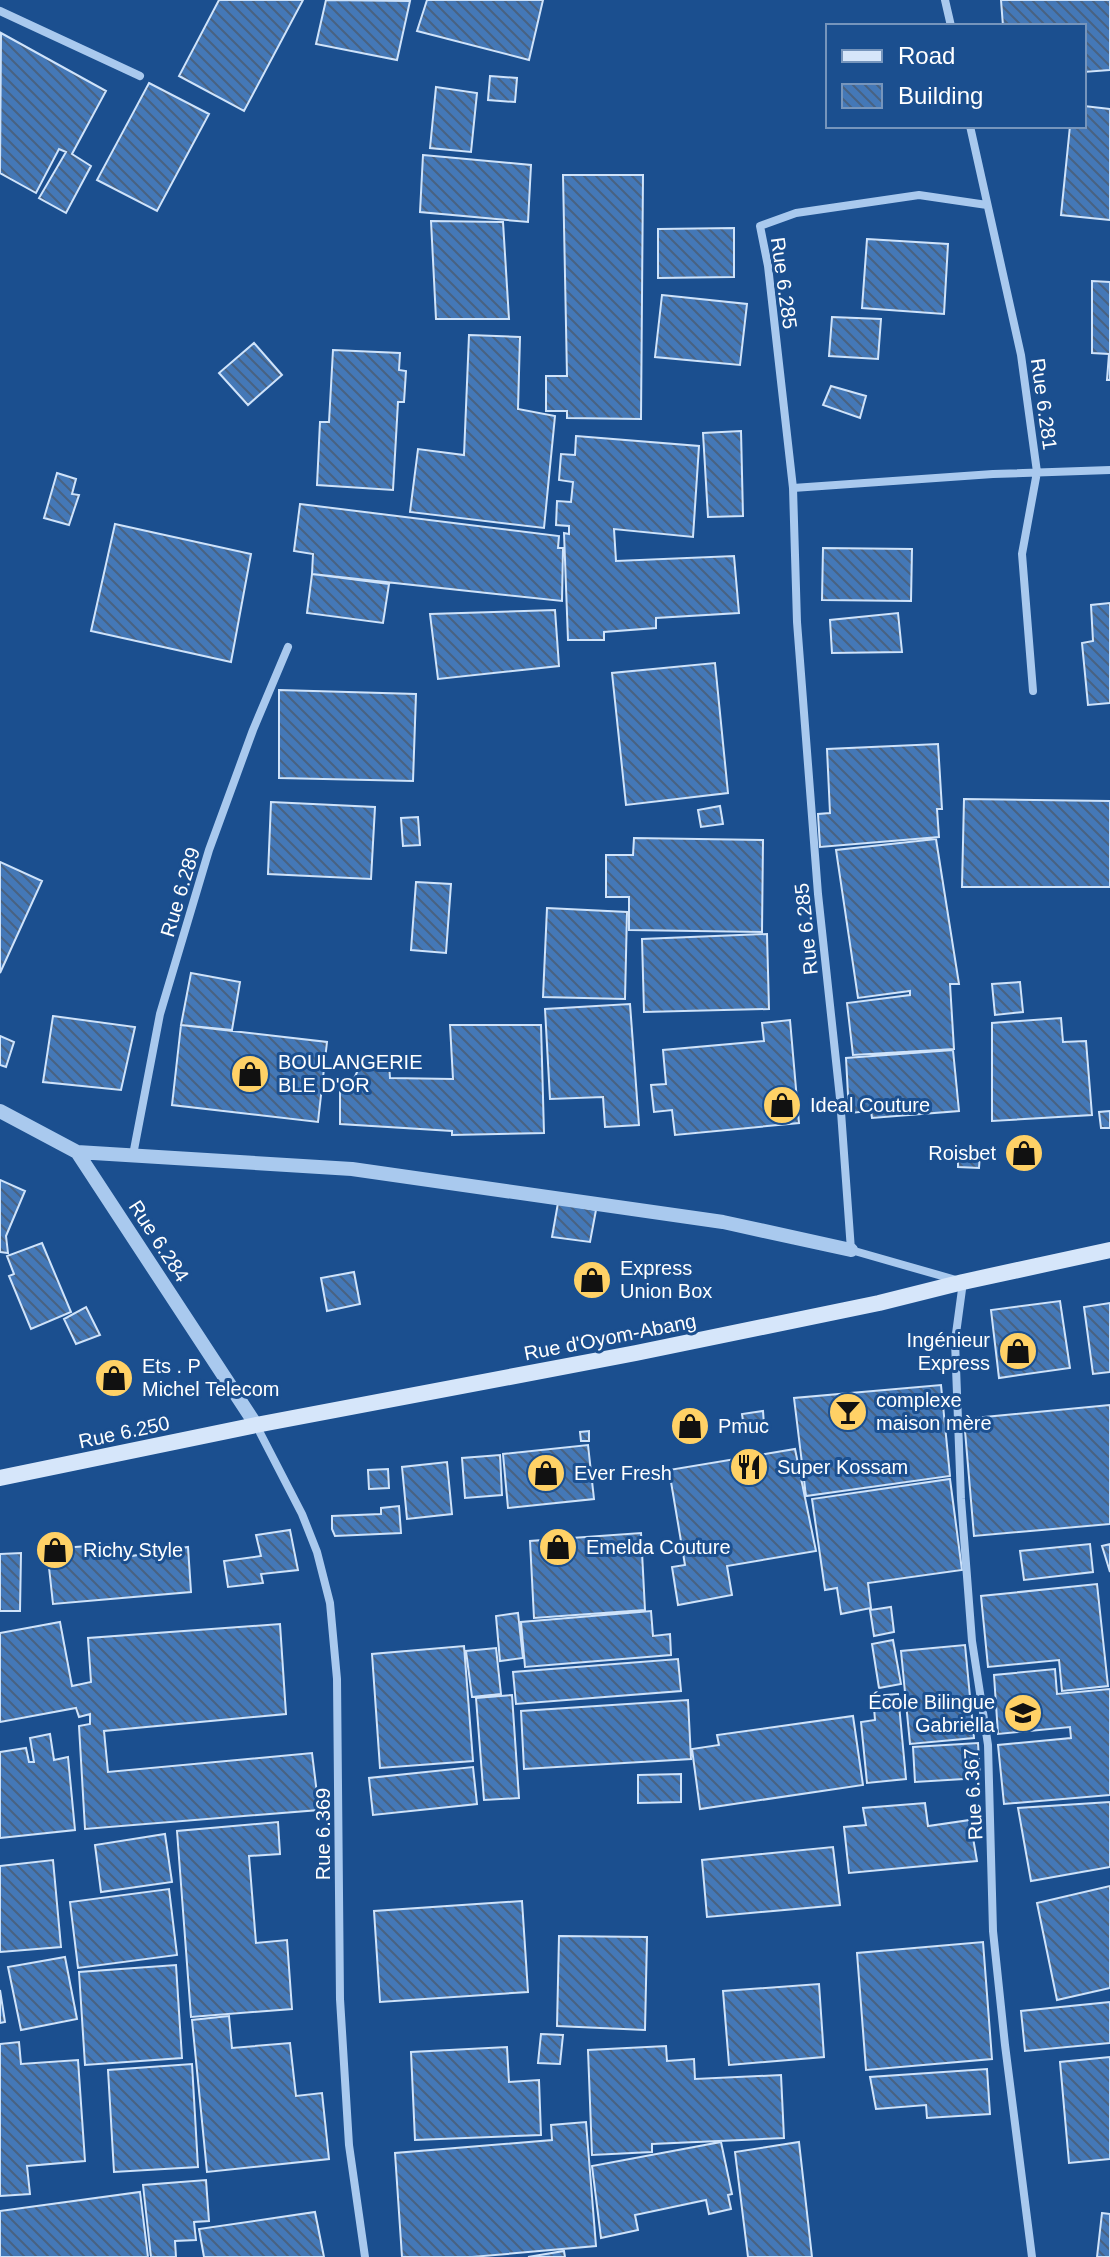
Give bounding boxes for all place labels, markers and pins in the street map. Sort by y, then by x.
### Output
place label: BOULANGERIE BLE D'OR [278,1051,422,1096]
shop icon: BOULANGERIE BLE D'OR [229,1053,271,1095]
shop icon: Ideal Couture [761,1084,803,1126]
place label: Ideal Couture [810,1094,930,1116]
shop icon: Roisbet [1003,1132,1045,1174]
place label: Roisbet [928,1142,996,1164]
place label: Express Union Box [620,1257,712,1302]
shop icon: Express Union Box [571,1259,613,1301]
place label: Ingénieur Express [907,1329,990,1374]
shop icon: Ingénieur Express [997,1330,1039,1372]
place label: Ets . P Michel Telecom [142,1355,279,1400]
shop icon: Ets . P Michel Telecom [93,1357,135,1399]
place label: complexe maison mère [876,1389,992,1434]
bar icon: complexe maison mère [827,1391,869,1433]
shop icon: Pmuc [669,1405,711,1447]
place label: Pmuc [718,1415,769,1437]
restaurant icon: Super Kossam [728,1446,770,1488]
shop icon: Ever Fresh [525,1452,567,1494]
place label: Super Kossam [777,1456,908,1478]
place label: Ever Fresh [574,1462,672,1484]
shop icon: Emelda Couture [537,1526,579,1568]
shop icon: Richy Style [34,1529,76,1571]
place label: Emelda Couture [586,1536,731,1558]
place label: Richy Style [83,1539,183,1561]
place label: École Bilingue Gabriella [868,1691,996,1736]
school or university icon: École Bilingue Gabriella [1002,1692,1044,1734]

